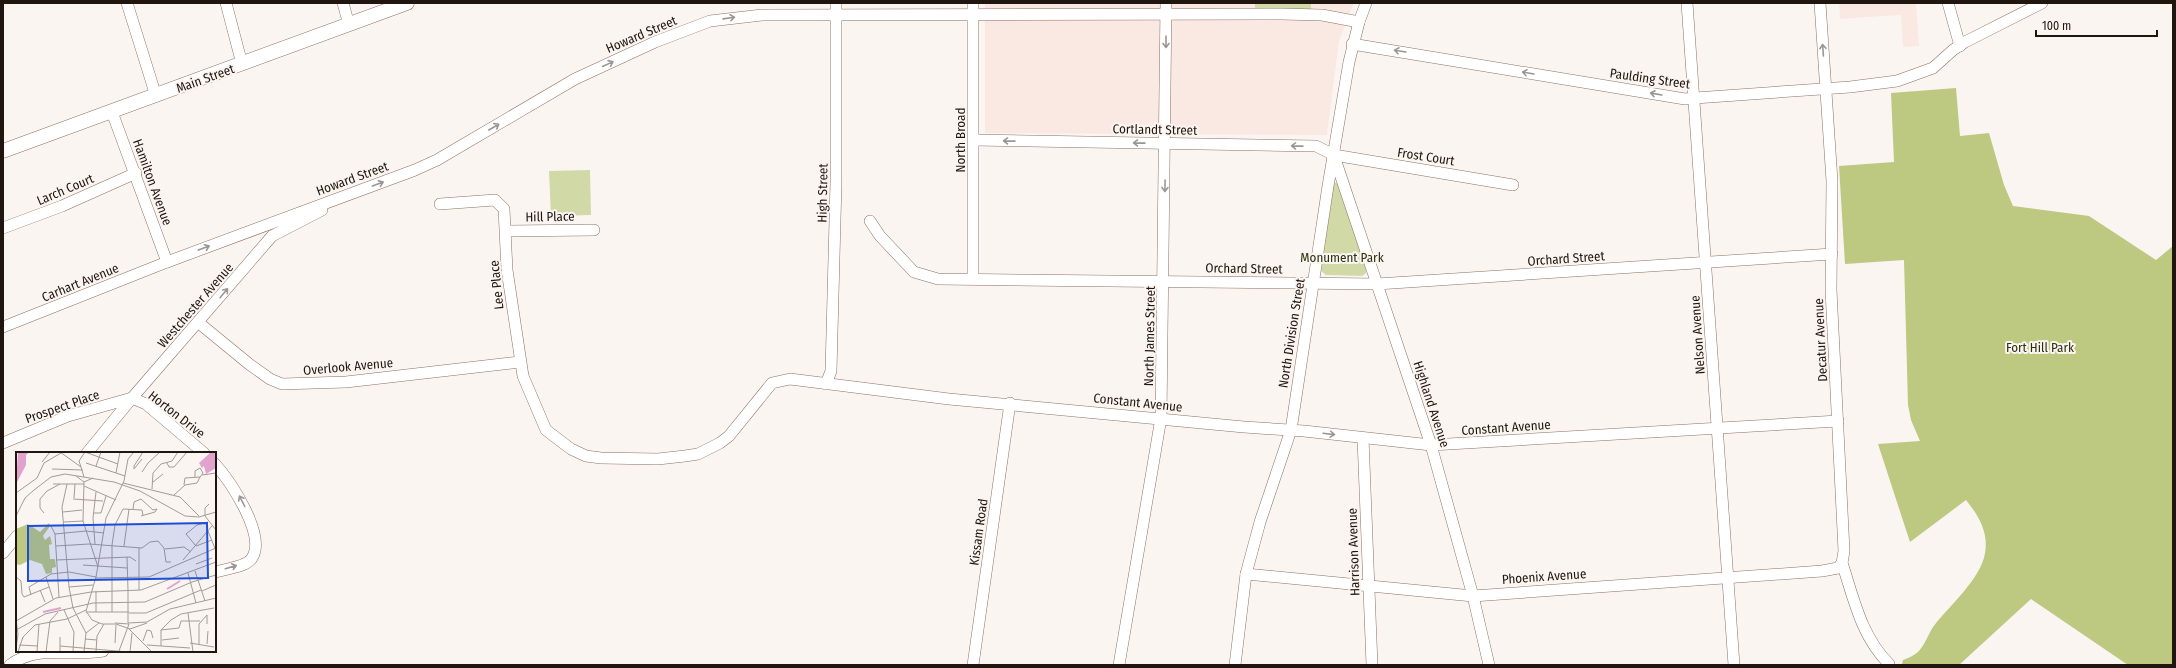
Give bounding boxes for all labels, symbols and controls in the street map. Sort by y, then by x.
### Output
street label: Howard Street [603,12,680,56]
scale bar [2036,12,2157,38]
one-way arrow [722,14,735,22]
text: 100 m [2042,19,2071,33]
one-way arrow [1162,35,1170,48]
one-way arrow [1820,44,1827,57]
one-way arrow [1394,47,1407,55]
one-way arrow [601,59,613,67]
street label: Main Street [174,61,237,96]
street label: Paulding Street [1609,65,1692,92]
one-way arrow [1522,68,1535,76]
one-way arrow [1650,90,1663,98]
street label: North Broad [953,108,968,172]
street label: Cortlandt Street [1113,121,1198,138]
one-way arrow [488,122,500,130]
street label: Hamilton Avenue [130,137,175,227]
one-way arrow [1003,137,1016,145]
one-way arrow [1133,139,1146,147]
one-way arrow [1291,142,1304,149]
street label: Frost Court [1396,145,1456,169]
street label: Howard Street [314,158,391,198]
street label: High Street [814,163,831,223]
street label: Larch Court [34,170,97,208]
one-way arrow [1161,179,1169,192]
one-way arrow [371,180,384,187]
street label: Hill Place [525,209,575,224]
one-way arrow [197,244,209,252]
street label: Orchard Street [1527,248,1606,269]
park label: Monument Park [1300,250,1385,265]
street label: Carhart Avenue [40,260,121,305]
street label: Westchester Avenue [155,260,236,351]
street label: Lee Place [486,260,507,310]
street label: Orchard Street [1205,260,1284,277]
street label: North Division Street [1275,276,1308,389]
street label: North James Street [1141,285,1158,386]
one-way arrow [220,288,229,299]
street label: Nelson Avenue [1687,295,1708,375]
street label: Decatur Avenue [1811,298,1830,382]
park label: Fort Hill Park [2006,340,2075,355]
street label: Overlook Avenue [303,355,394,378]
street label: Highland Avenue [1411,359,1453,449]
street label: Prospect Place [23,387,101,426]
street label: Horton Drive [145,388,208,441]
street label: Constant Avenue [1093,390,1183,415]
street label: Constant Avenue [1461,417,1551,438]
one-way arrow [1322,430,1335,438]
inset map [16,452,216,652]
one-way arrow [238,495,245,507]
street label: Kissam Road [966,498,991,566]
street label: Harrison Avenue [1344,508,1363,596]
one-way arrow [225,563,238,570]
street label: Phoenix Avenue [1501,566,1587,587]

